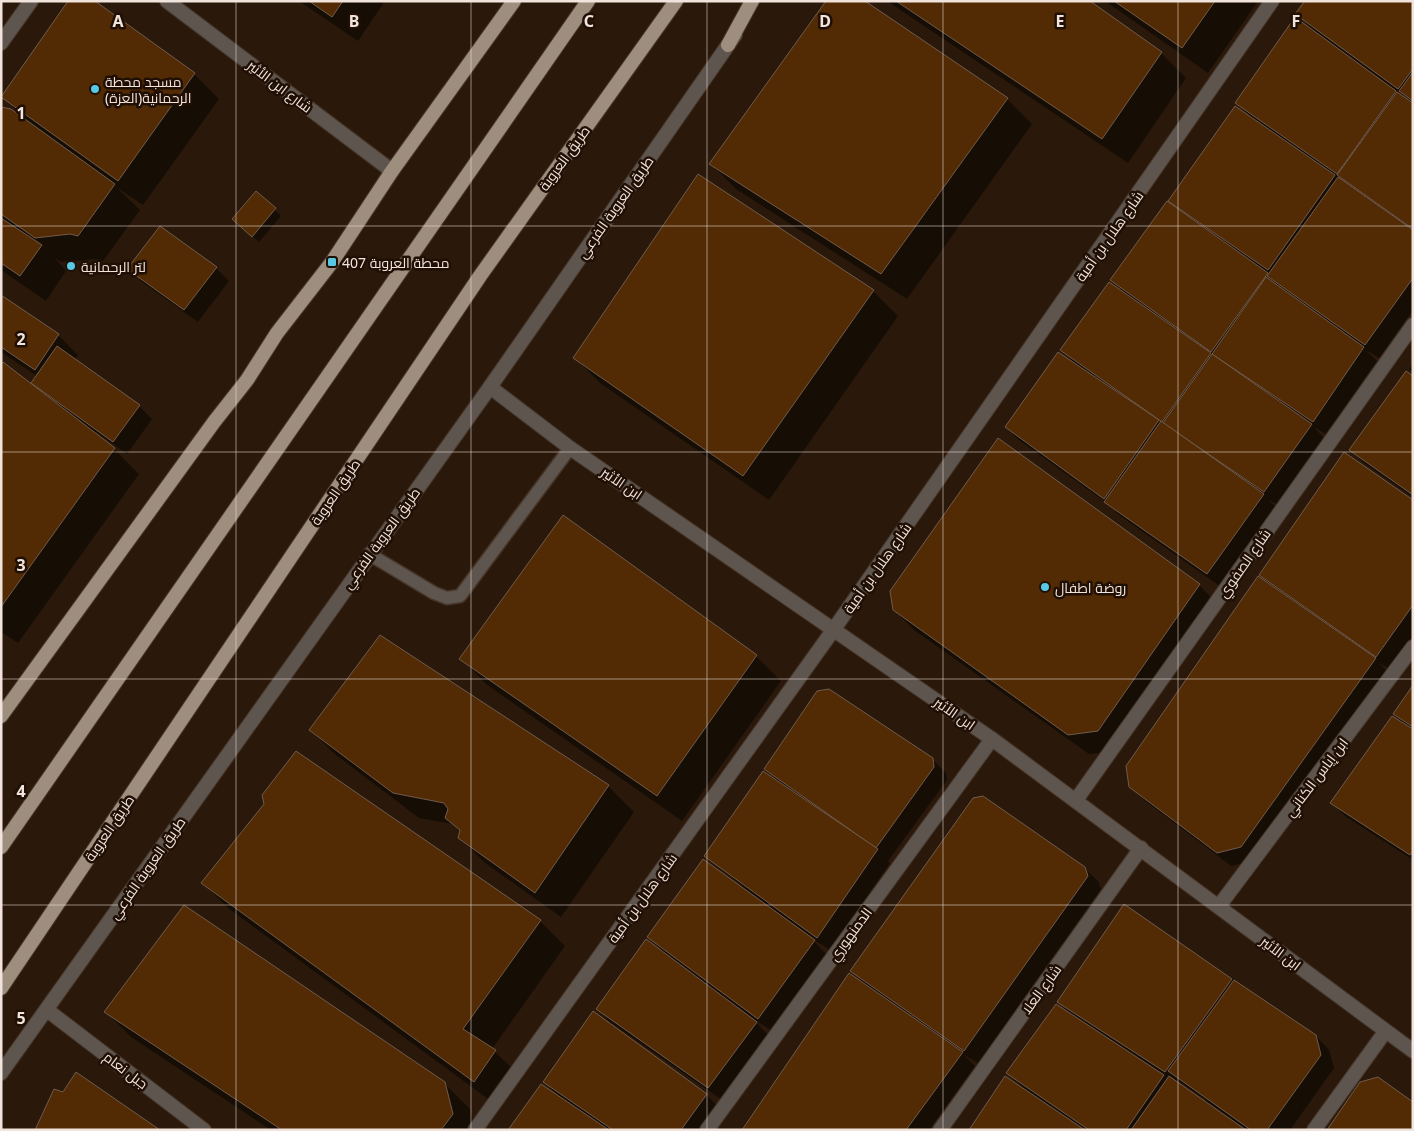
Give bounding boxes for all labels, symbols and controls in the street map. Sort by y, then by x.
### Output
text: A [112,10,124,32]
text: B [349,10,359,32]
text: C [584,10,594,32]
text: D [819,10,831,32]
text: E [1056,10,1065,32]
text: F [1292,10,1300,32]
street label: شارع ابن الأثير [243,55,316,117]
place label: مسجد محطة الرحمانية(العزة) [105,72,191,107]
marker: مسجد محطة الرحمانية(العزة) [89,83,101,95]
text: 1 [16,102,26,124]
street label: طريق العروبة [534,122,594,194]
street label: طريق العروبة الفرعي [573,152,660,264]
street label: شارع هلال بن أمية [1071,187,1147,285]
place label: محطة العروبة 407 [342,253,450,272]
marker: محطة العروبة 407 [326,256,338,268]
place label: لتر الرحمانية [81,257,146,276]
marker: لتر الرحمانية [65,260,77,272]
text: 2 [16,328,26,350]
street label: طريق العروبة [306,455,364,529]
street label: ابن الأثير [597,462,646,504]
street label: طريق العروبة الفرعي [338,484,427,594]
street label: شارع هلال بن أمية [839,519,915,617]
street label: شارع الصفوي [1213,525,1277,603]
text: 3 [16,554,26,576]
place label: روضة اطفال [1055,578,1126,597]
marker: روضة اطفال [1039,581,1051,593]
street label: ابن الأثير [930,692,979,734]
street label: ابن إياس الكناني [1280,734,1354,822]
text: 4 [16,780,26,802]
street label: طريق العروبة [80,791,138,865]
street label: طريق العروبة الفرعي [105,813,192,925]
street label: شارع هلال بن أمية [603,849,681,947]
street label: الدمنهوري [824,903,878,966]
street label: ابن الأثير [1256,931,1305,974]
street label: شارع العلا [1017,960,1065,1018]
text: 5 [16,1007,26,1029]
street label: جبل نعام [99,1047,152,1094]

